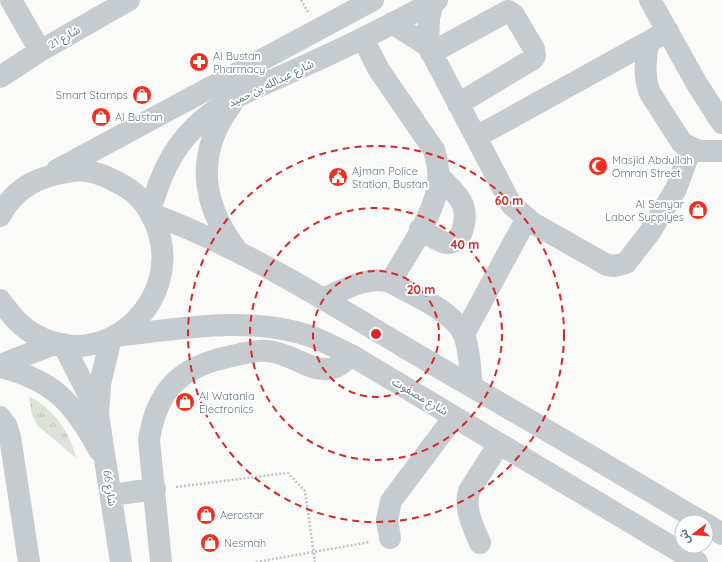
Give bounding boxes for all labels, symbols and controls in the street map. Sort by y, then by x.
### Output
street label: شارع 21 [46,22,83,53]
place label: Al Bustan Pharmacy [213,49,265,76]
pharmacy icon: Al Bustan Pharmacy [188,51,210,73]
street label: شارع عبدالله بن حميد [226,56,317,111]
shop icon: Smart Stamps [131,84,153,106]
place label: Smart Stamps [56,88,128,102]
shop icon: Al Bustan [90,106,112,128]
place label: Al Bustan [115,110,163,124]
place label: Masjid Abdullah Omran Street [612,153,693,180]
mosque icon: Masjid Abdullah Omran Street [587,155,609,177]
place label: Ajman Police Station, Bustan [352,164,428,191]
public building icon: Ajman Police Station, Bustan [327,166,349,188]
text: 60 m [495,193,523,208]
place label: Al Senyar Labor Supplyes [605,197,685,224]
shop icon: Al Senyar Labor Supplyes [687,199,709,221]
text: 40 m [451,237,479,252]
text: 20 m [407,282,435,297]
centre of rings [369,327,383,341]
street label: شارع مصفوت [389,374,451,419]
place label: Al Watania Electronics [199,389,255,416]
shop icon: Al Watania Electronics [174,391,196,413]
street label: شارع 66 [99,469,120,508]
shop icon: Aerostar [195,504,217,526]
place label: Aerostar [220,508,265,522]
north arrow [674,514,714,554]
text: ش [676,528,693,546]
shop icon: Nesmah [199,532,221,554]
place label: Nesmah [224,536,266,550]

